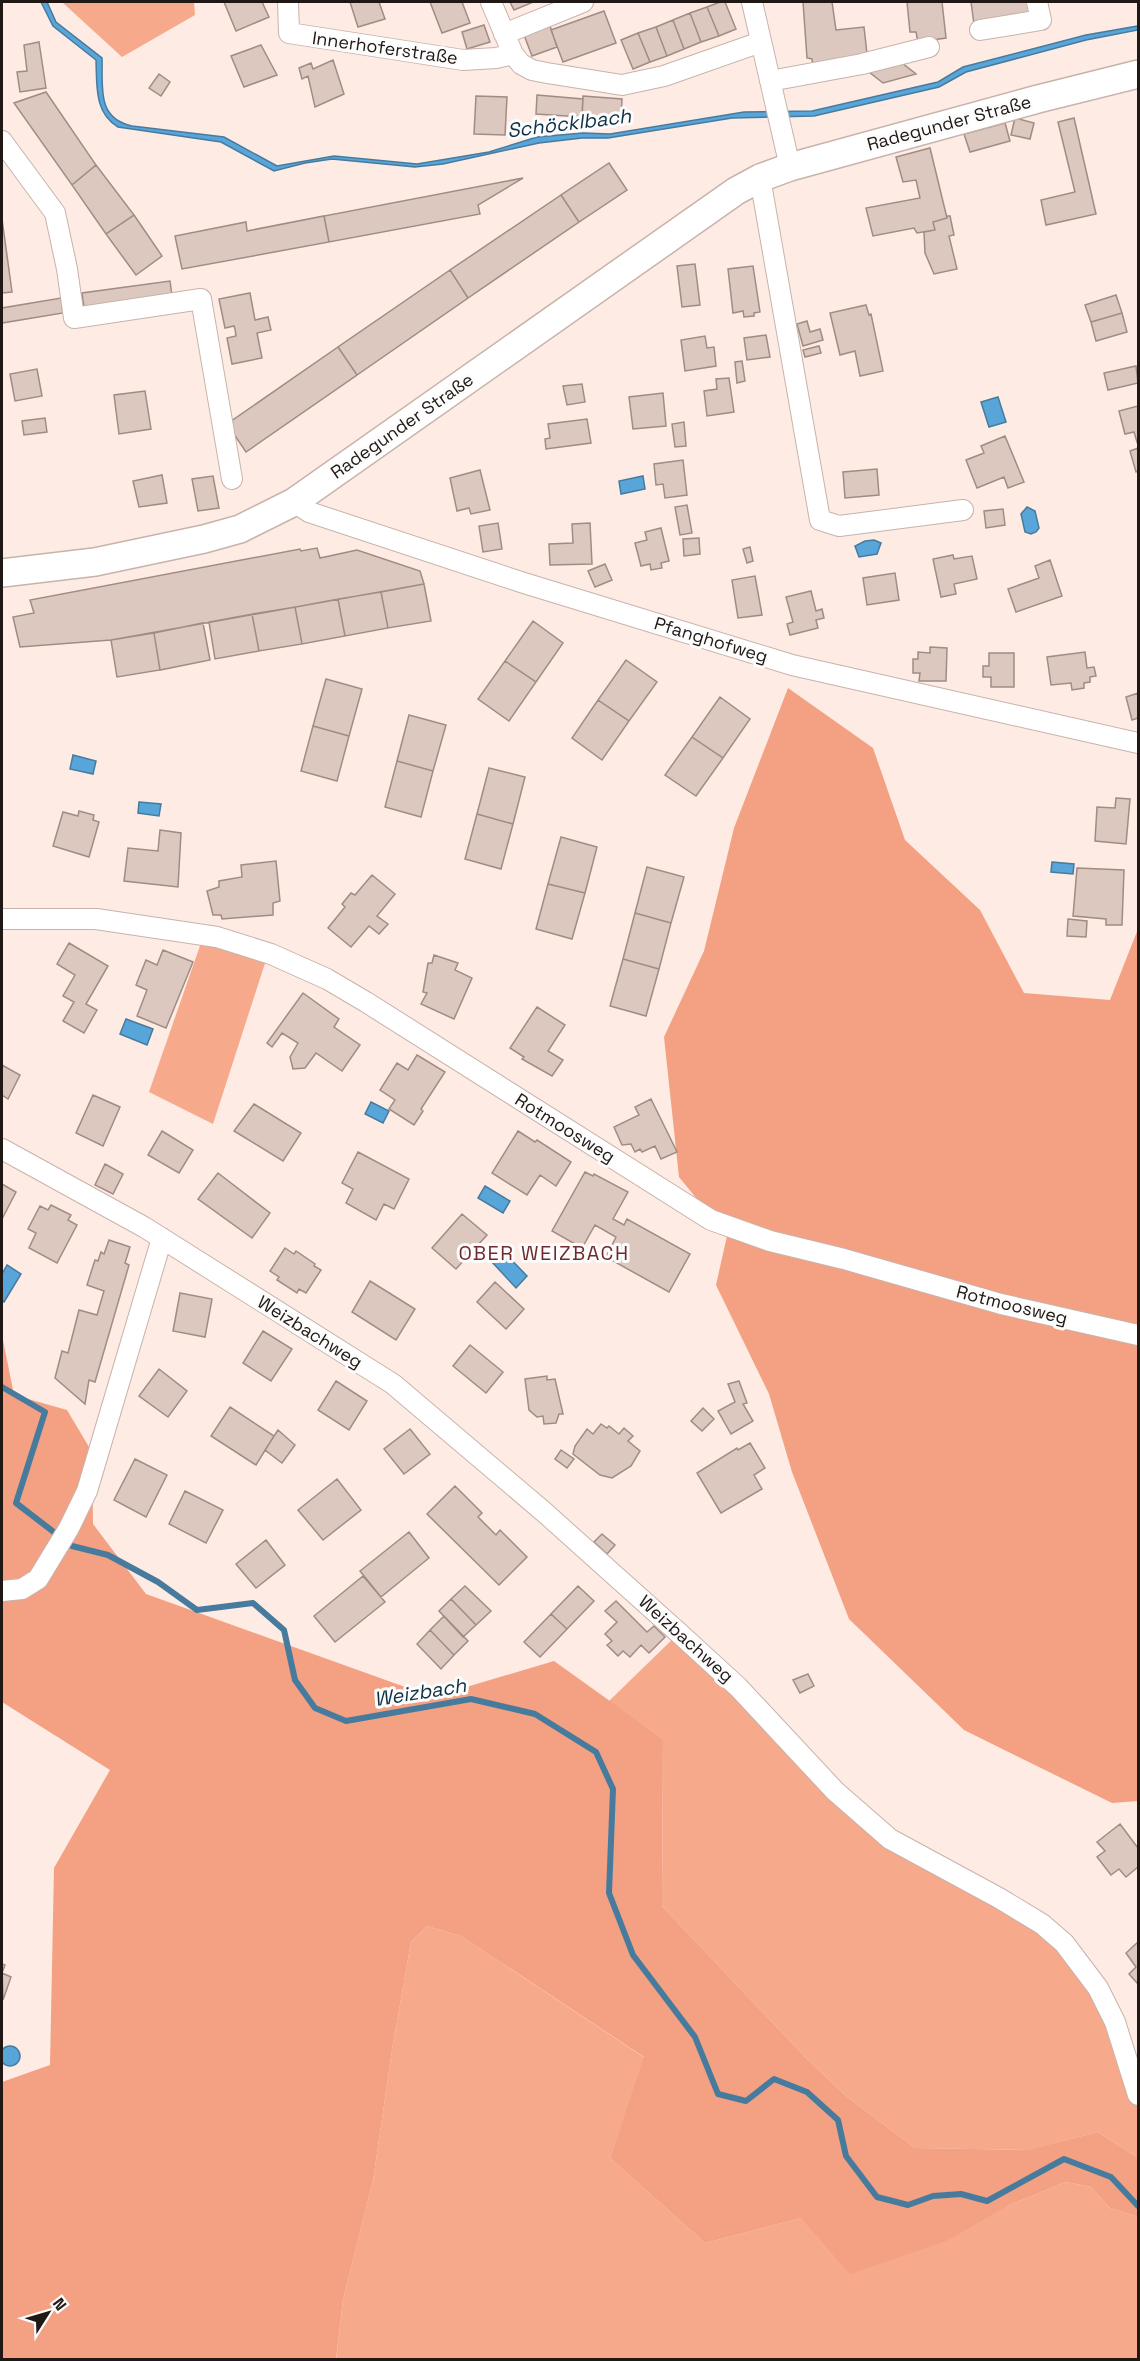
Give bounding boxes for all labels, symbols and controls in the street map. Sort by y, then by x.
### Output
street label: Innerhoferstraße [311,26,459,69]
street label: Radegunder Straße [864,90,1034,156]
water label: Schöcklbach [505,102,633,144]
street label: Radegunder Straße [326,368,478,484]
street label: Pfanghofweg [651,611,771,668]
street label: Rotmoosweg [511,1088,620,1168]
district label: OBER WEIZBACH [458,1240,630,1266]
street label: Rotmoosweg [954,1280,1070,1329]
street label: Weizbachweg [253,1290,367,1373]
street label: Weizbachweg [634,1590,739,1687]
water label: Weizbach [372,1672,469,1712]
north arrow [18,2283,78,2343]
text: N [48,2294,71,2315]

